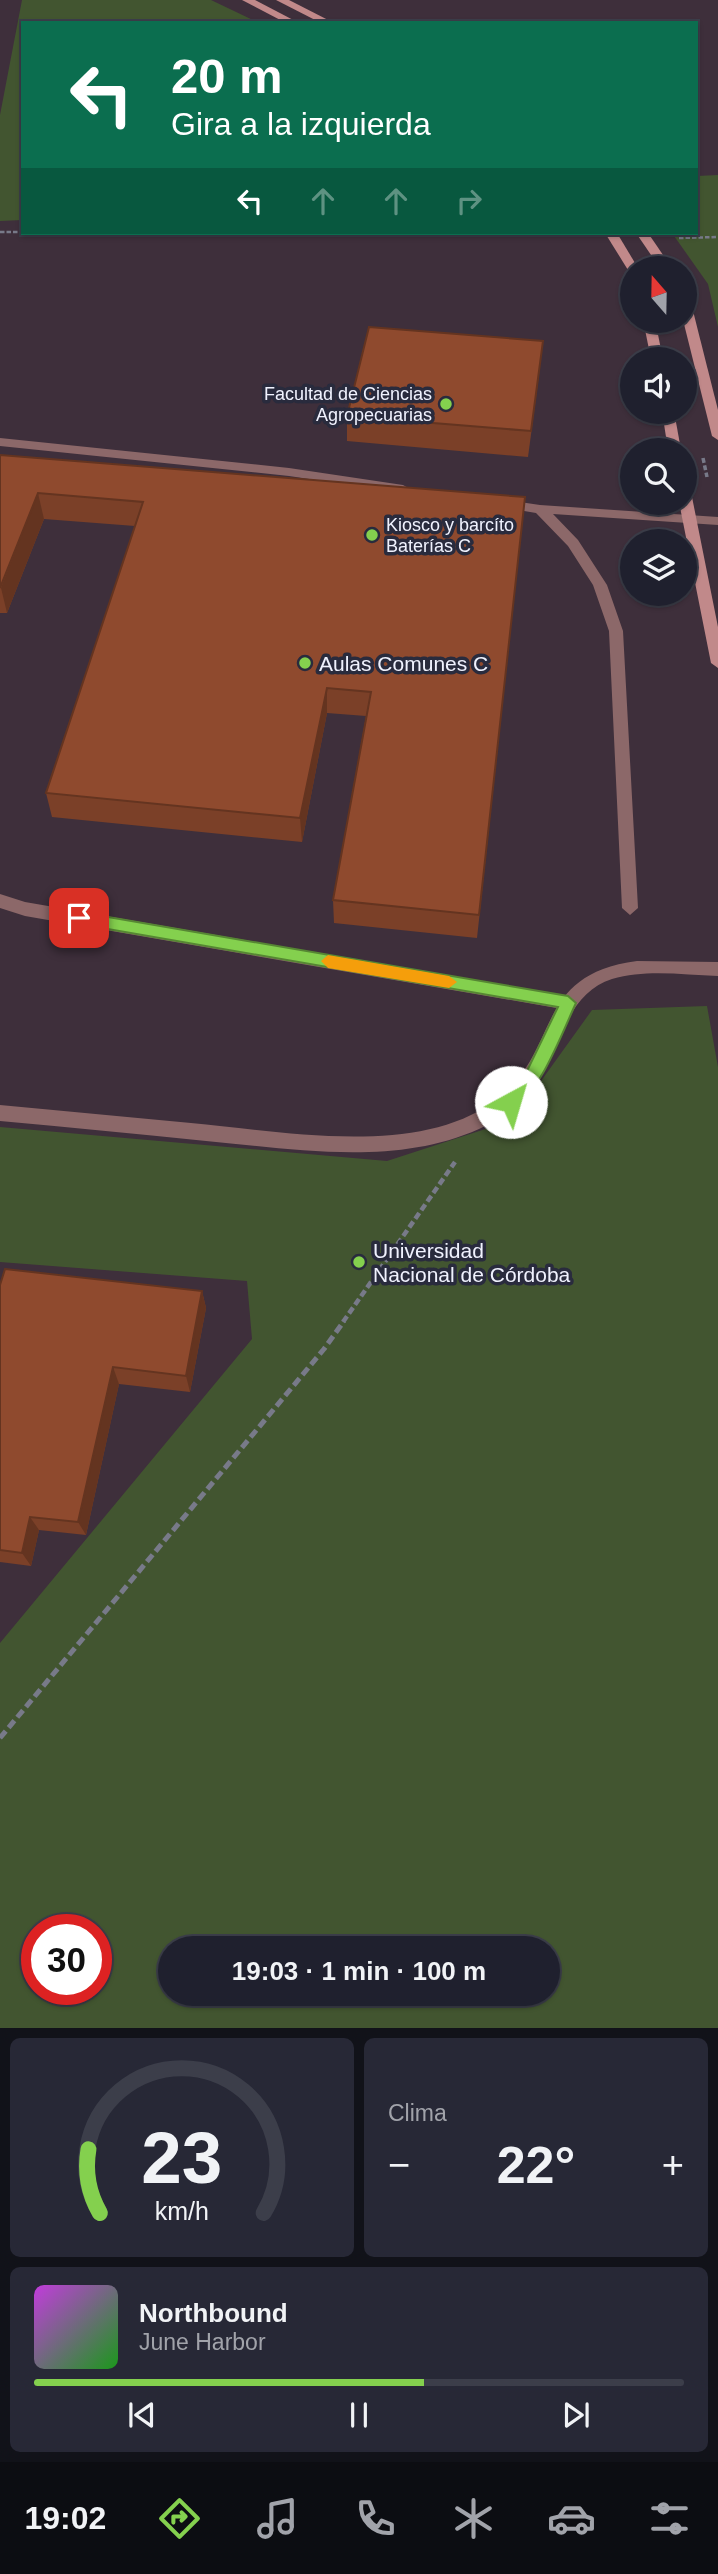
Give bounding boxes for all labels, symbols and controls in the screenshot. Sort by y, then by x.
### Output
icon: left [56,49,147,140]
text: 20 m [171,49,283,103]
text: Gira a la izquierda [171,106,431,142]
icon: left [231,182,269,220]
icon: ahead [304,182,342,220]
icon: ahead [377,182,415,220]
icon: right [450,182,488,220]
north arrow [620,256,696,332]
map controls [620,256,697,606]
button: sound [620,347,697,424]
place label: Facultad de Ciencias Agropecuarias [264,384,432,425]
marker: Facultad de Ciencias Agropecuarias [438,396,454,412]
button: search [620,438,697,515]
place label: Kiosco y barcíto Baterías C [386,515,514,556]
marker: Kiosco y barcíto Baterías C [364,527,380,543]
button: layers [620,529,697,606]
place label: Aulas Comunes C [319,652,488,675]
marker: Aulas Comunes C [297,655,313,671]
pin [49,888,109,948]
icon: arrive [60,899,98,937]
position arrow [474,1065,548,1139]
place label: Universidad Nacional de Córdoba [373,1239,571,1286]
marker: Universidad Nacional de Córdoba [351,1254,367,1270]
speed limit sign: 30 [21,1914,112,2005]
text: 19:03 · 1 min · 100 m [232,1956,486,1986]
text: Clima [388,2100,447,2126]
text: 23 [142,2118,222,2199]
text: 22° [497,2136,575,2194]
text: − [388,2144,410,2186]
text: + [662,2144,684,2186]
text: km/h [155,2197,209,2225]
text: Northbound [139,2298,288,2328]
text: June Harbor [139,2329,266,2355]
icon: previous [123,2396,161,2434]
icon: pause [340,2396,378,2434]
icon: next [557,2396,595,2434]
icon: directions [155,2494,204,2543]
icon: music [253,2494,302,2543]
icon: phone [351,2494,400,2543]
icon: climate [449,2494,498,2543]
icon: car [547,2494,596,2543]
icon: filters [645,2494,694,2543]
text: 19:02 [24,2500,106,2536]

